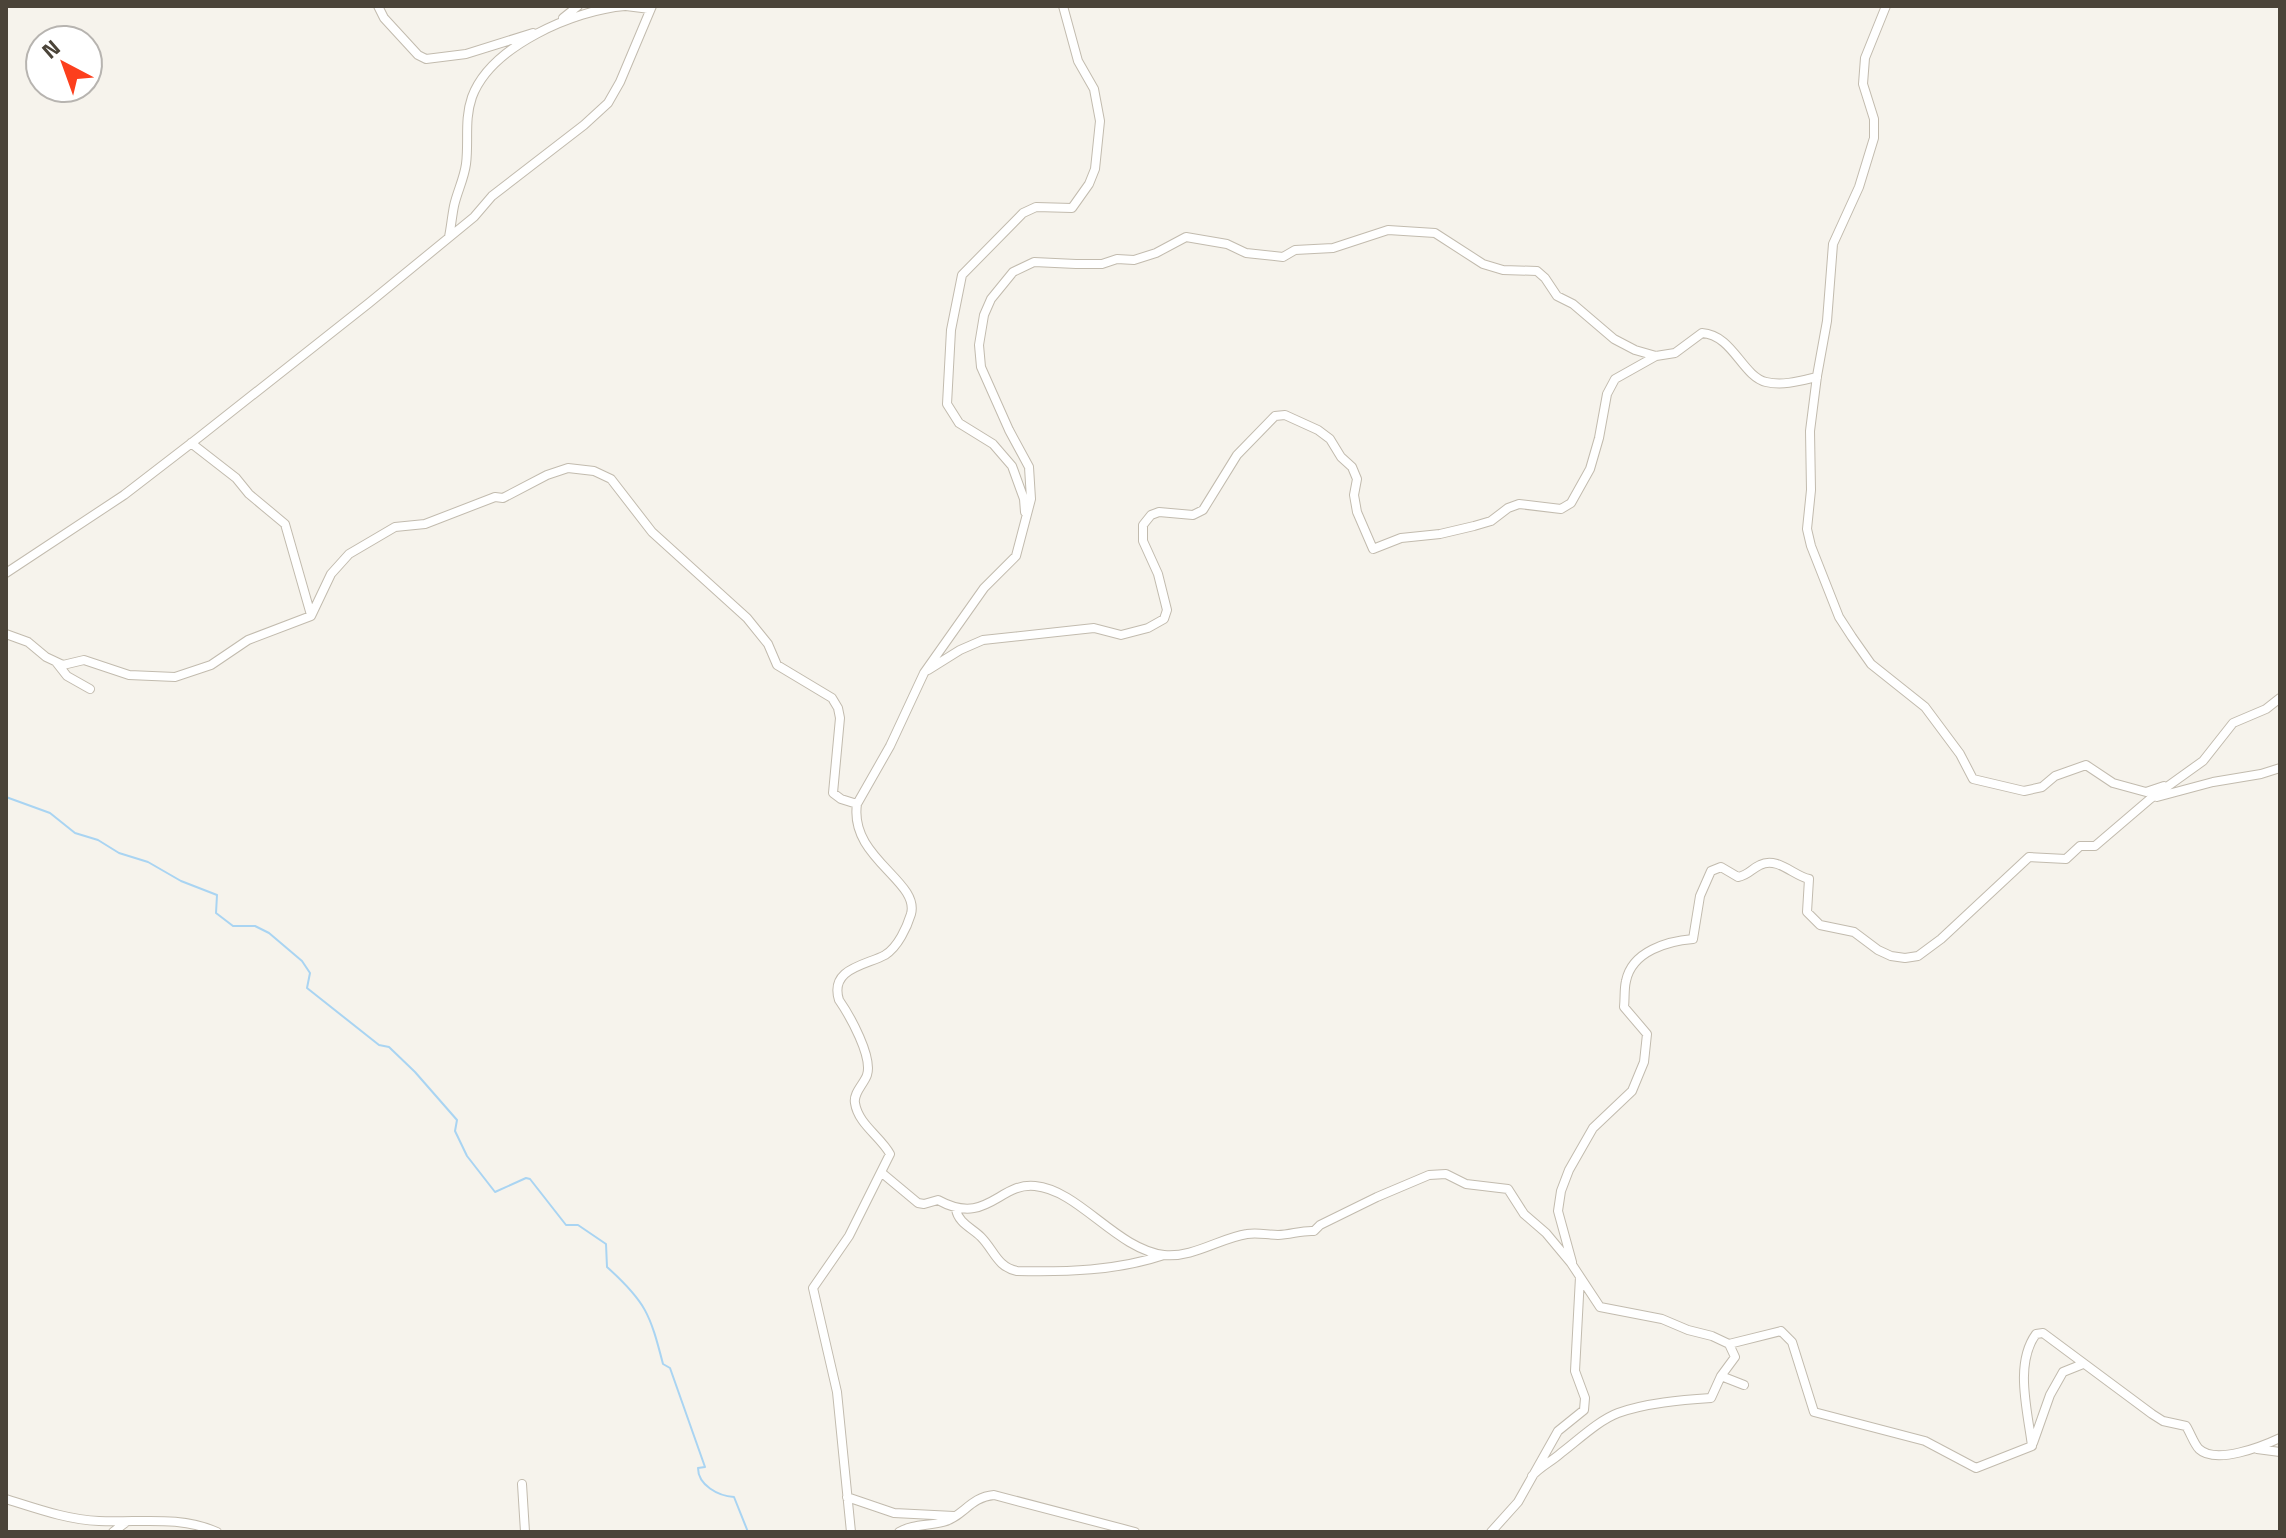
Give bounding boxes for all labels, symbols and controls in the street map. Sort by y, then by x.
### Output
north arrow [24,24,104,104]
text: N [34,31,68,67]

